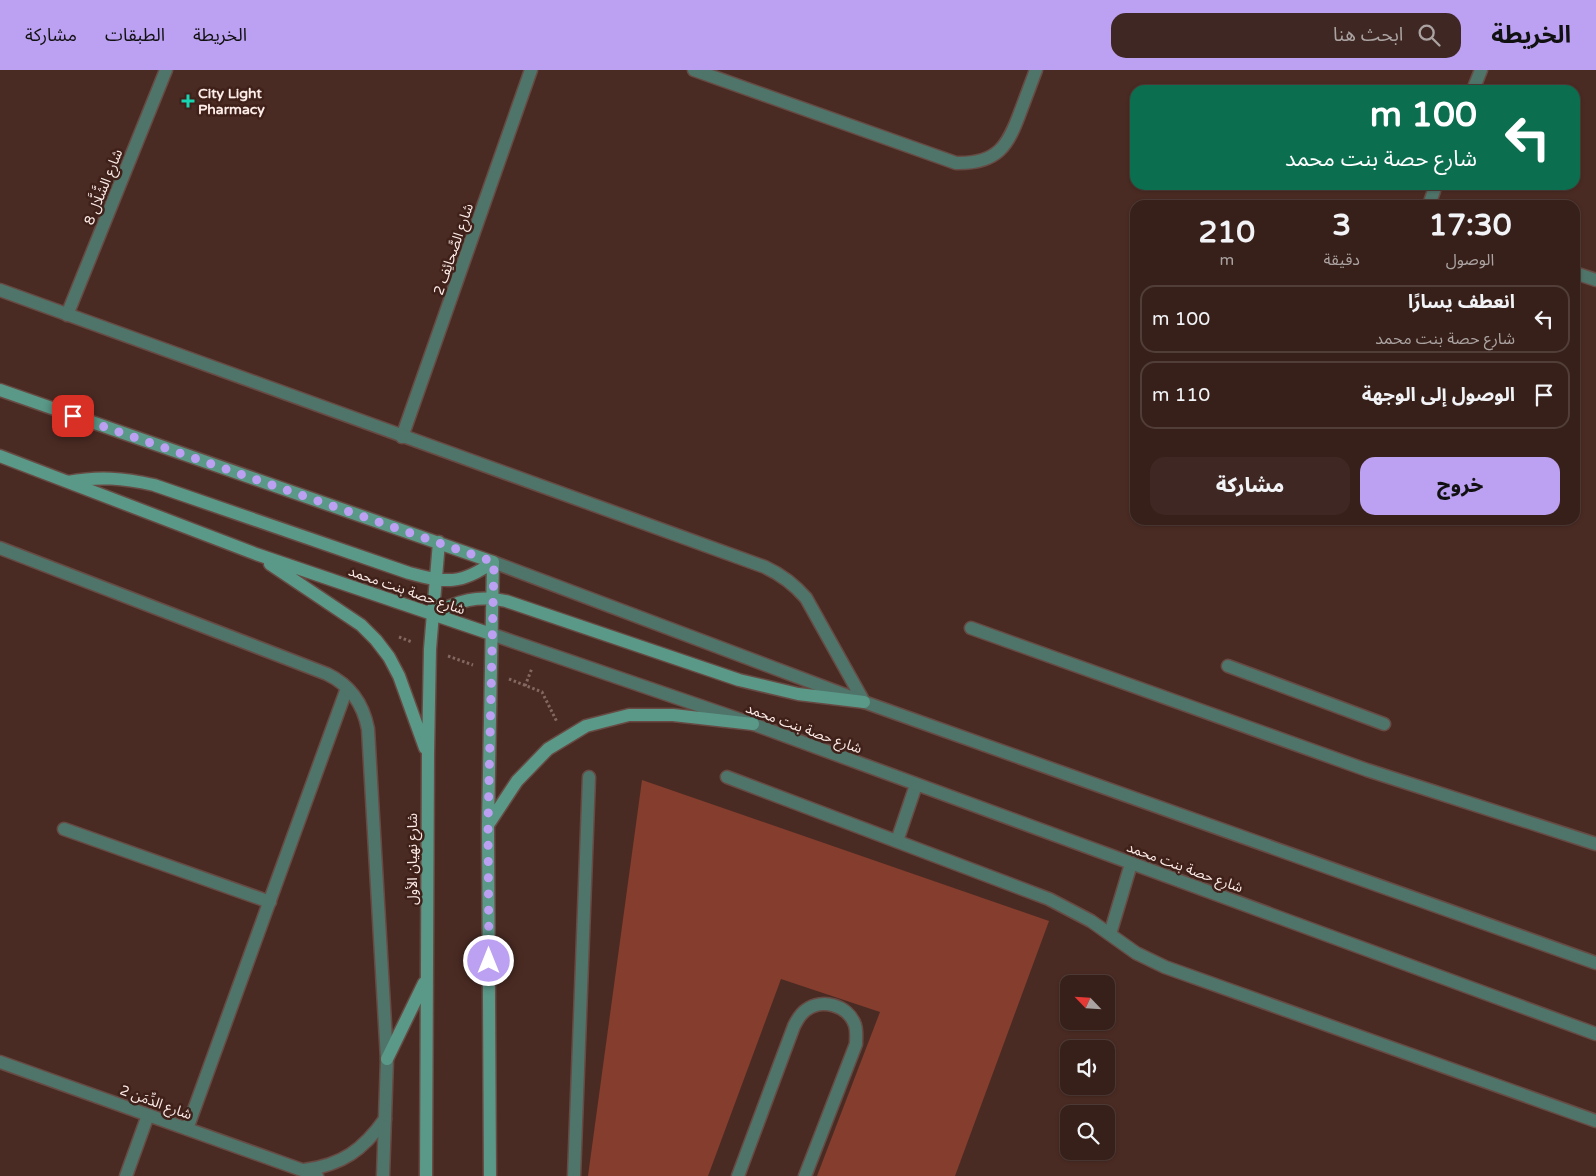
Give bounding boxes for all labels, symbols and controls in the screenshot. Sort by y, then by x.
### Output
search box [1111,13,1461,58]
icon: search [1415,21,1443,49]
text: الخريطة [1491,21,1571,50]
text: مشاركة [25,24,77,46]
text: الطبقات [105,24,165,46]
text: الخريطة [193,24,247,46]
text: ابحث هنا [1333,24,1403,46]
place label: City Light Pharmacy [198,85,265,118]
text: 100 m [1370,94,1477,136]
marker: City Light Pharmacy [182,95,194,107]
icon: left [1495,105,1560,170]
street label: شارع الشَّلَّال 8 [76,145,128,228]
text: شارع حصة بنت محمد [1285,146,1477,172]
street label: شارع الصَّحائِف 2 [430,201,479,298]
text: 3 [1332,207,1351,244]
text: 17:30 [1428,207,1512,244]
text: 210 [1198,214,1255,251]
text: m [1219,250,1234,270]
text: دقيقة [1323,250,1360,270]
text: الوصول [1446,250,1494,270]
text: انعطف يسارًا [1408,291,1515,313]
icon: left [1530,305,1558,333]
text: 100 m [1152,308,1210,330]
text: شارع حصة بنت محمد [1375,329,1515,349]
icon: arrive [1530,381,1558,409]
text: 110 m [1152,384,1210,406]
text: الوصول إلى الوجهة [1362,384,1515,406]
pin [52,395,94,437]
icon: arrive [59,402,87,430]
button: مشاركة [1150,457,1350,515]
button: خروج [1360,457,1560,515]
street label: شارع حصة بنت محمد [346,563,467,620]
street label: شارع حصة بنت محمد [743,700,864,759]
street label: شارع نهيان الأول [404,813,423,905]
street label: شارع حصة بنت محمد [1124,839,1245,898]
position arrow [462,934,514,986]
north arrow [1060,975,1115,1030]
map controls [1060,975,1115,1160]
button: sound [1060,1040,1115,1095]
street label: شارع الدِّمَن 2 [117,1081,194,1125]
button: search [1060,1105,1115,1160]

